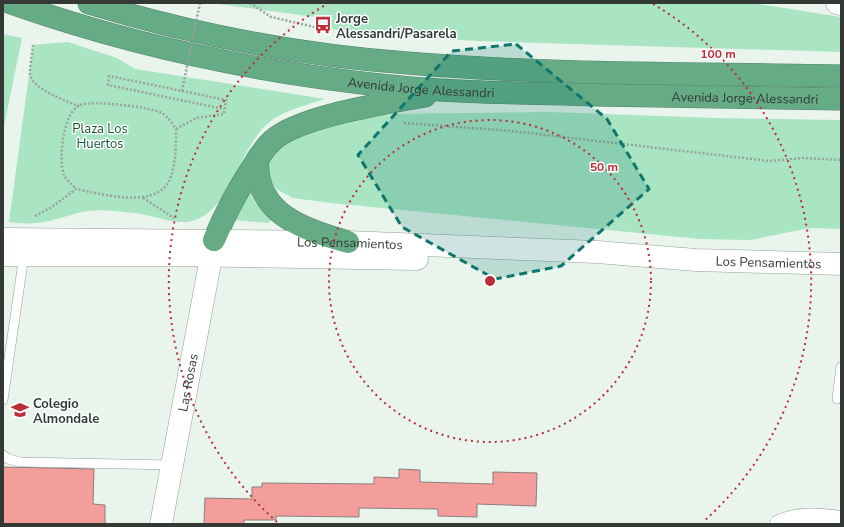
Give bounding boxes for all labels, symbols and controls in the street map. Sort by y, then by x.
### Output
place label: Jorge Alessandri/Pasarela [335,10,457,43]
bus stop icon: Jorge Alessandri/Pasarela [313,15,333,35]
text: 100 m [700,46,736,62]
street label: Avenida Jorge Alessandri [347,73,495,102]
street label: Avenida Jorge Alessandri [671,88,818,109]
park label: Plaza Los Huertos [72,120,128,153]
text: 50 m [590,159,618,175]
street label: Los Pensamientos [297,234,403,254]
street label: Los Pensamientos [715,253,822,273]
centre of rings [483,274,497,288]
street label: Las Rosas [174,352,203,413]
place label: Colegio Almondale [33,395,99,428]
school or university icon: Colegio Almondale [10,400,30,420]

